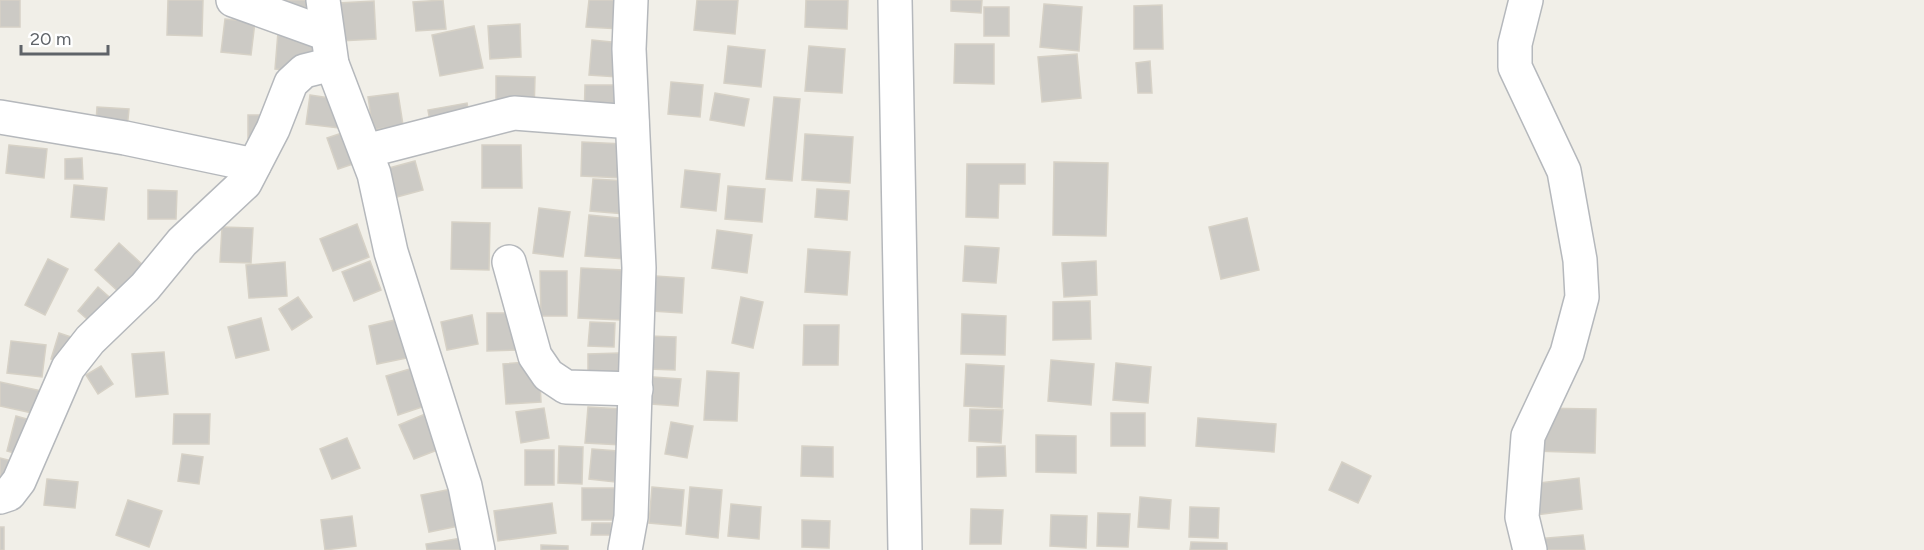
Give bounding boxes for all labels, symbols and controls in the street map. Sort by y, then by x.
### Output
scale bar [21,18,108,56]
text: 20 m [30,28,71,50]

